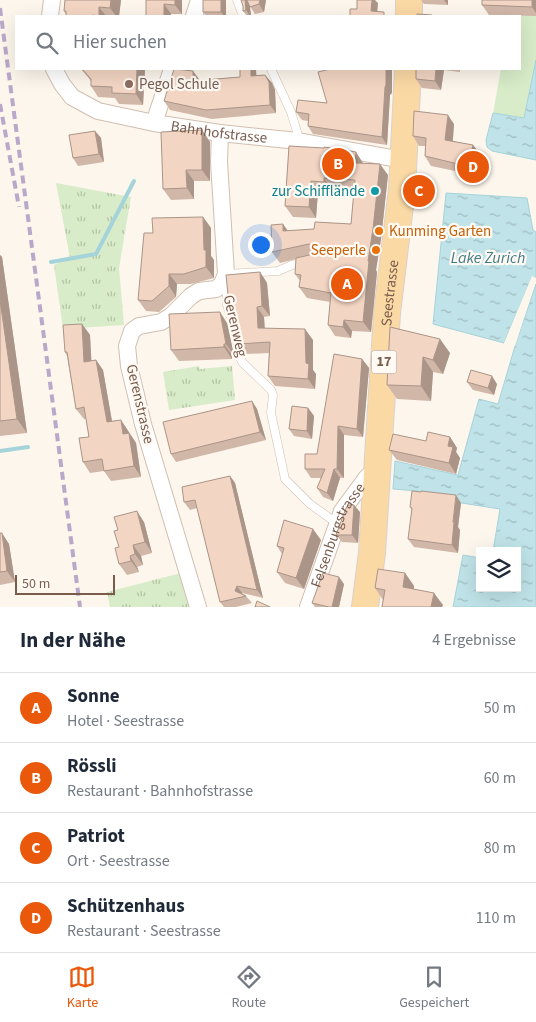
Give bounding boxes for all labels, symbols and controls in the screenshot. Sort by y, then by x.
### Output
search box [15,15,521,70]
icon: search [33,29,61,57]
text: Hier suchen [73,29,167,56]
place label: Pegol Schule [139,74,219,95]
marker: Pegol Schule [123,78,135,90]
street label: Bahnhofstrasse [170,115,268,148]
pin: B [322,145,354,183]
pin: D [457,148,489,186]
pin: C [403,172,435,210]
place label: zur Schifflände [272,181,365,202]
marker: zur Schifflände [369,185,381,197]
place label: Kunming Garten [389,221,491,242]
marker: Kunming Garten [373,225,385,237]
your location [248,232,274,258]
place label: Seeperle [311,240,366,261]
marker: Seeperle [370,244,382,256]
water label: Lake Zurich [451,247,525,269]
street label: Seestrasse [376,259,404,327]
pin: A [331,265,363,303]
street label: Gerenweg [218,293,252,359]
road number: 17 [372,351,396,374]
street label: Gerenstrasse [121,362,159,446]
street label: Felsenburgstrasse [305,478,370,590]
map controls [476,547,521,592]
button: layers [476,547,521,592]
scale bar [15,572,115,595]
text: 50 m [22,574,50,594]
text: In der Nähe [20,625,126,655]
text: 4 Ergebnisse [432,629,516,651]
text: Sonne [67,683,120,710]
text: A [31,697,41,719]
text: 50 m [484,697,516,719]
text: Hotel · Seestrasse [67,710,184,732]
text: Rössli [67,753,116,780]
text: B [31,767,41,789]
text: 60 m [484,767,516,789]
text: Restaurant · Bahnhofstrasse [67,780,253,802]
text: Patriot [67,823,125,850]
text: C [31,837,41,859]
text: 80 m [484,837,516,859]
text: Ort · Seestrasse [67,850,170,872]
text: Schützenhaus [67,893,185,920]
text: D [31,907,41,929]
text: 110 m [476,907,516,929]
text: Restaurant · Seestrasse [67,920,221,942]
tab: Karte [67,963,98,1013]
tab: Route [231,963,266,1013]
tab: Gespeichert [399,963,469,1013]

